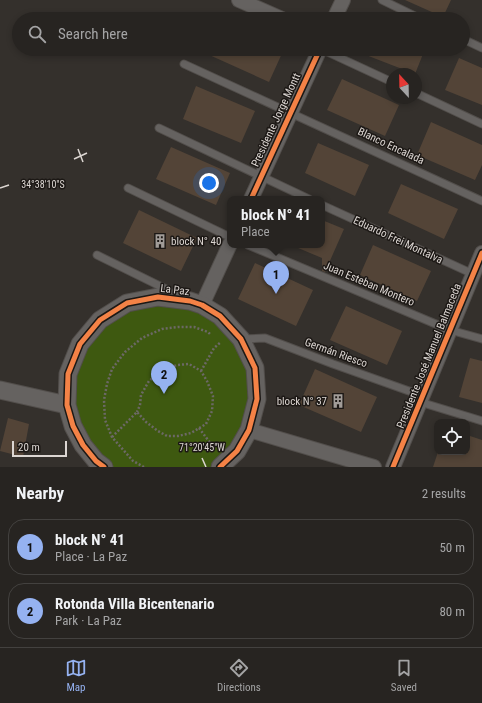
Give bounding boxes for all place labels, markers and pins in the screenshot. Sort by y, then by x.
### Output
building icon: block N° 40 [152,233,168,249]
place label: block N° 40 [171,235,221,248]
pin: 1 [263,261,289,294]
pin: 2 [151,361,177,394]
building icon: block N° 37 [330,393,346,409]
place label: block N° 37 [277,395,327,408]

